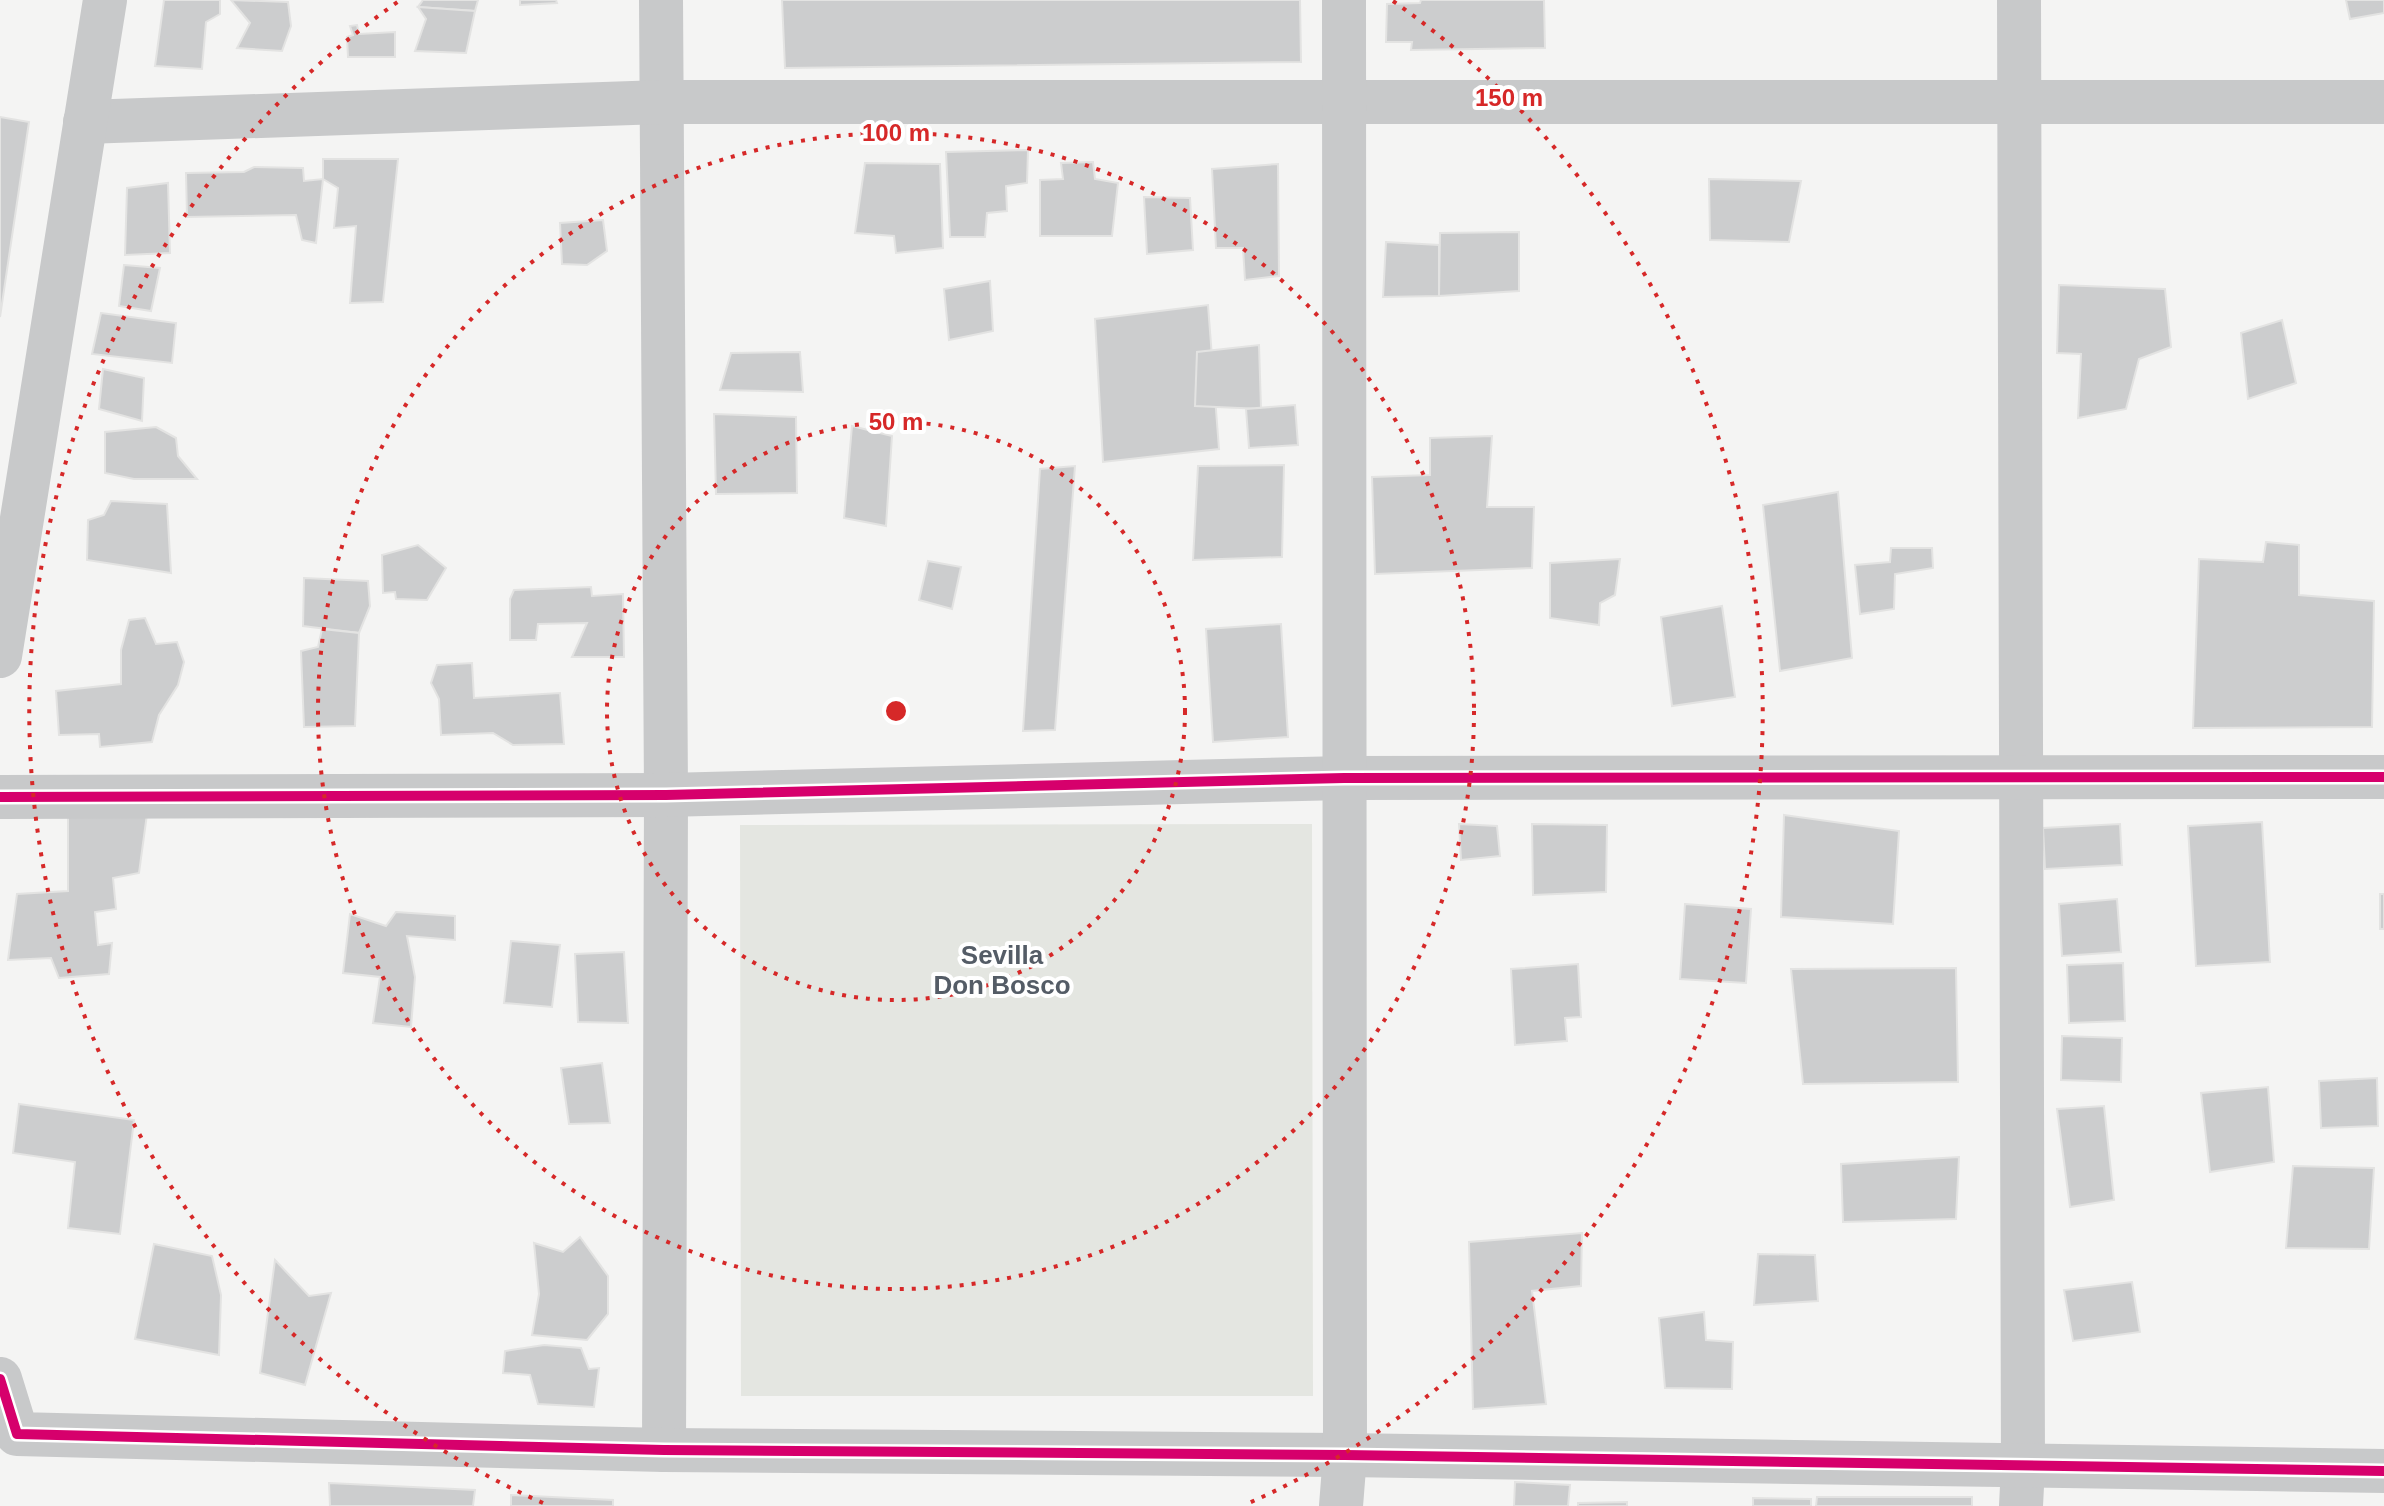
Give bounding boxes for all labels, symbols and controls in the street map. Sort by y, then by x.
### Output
text: 150 m [1475,84,1543,111]
text: 100 m [862,119,930,146]
text: 50 m [869,408,923,435]
centre of rings [882,697,910,725]
district label: Sevilla Don Bosco [933,940,1071,1000]

